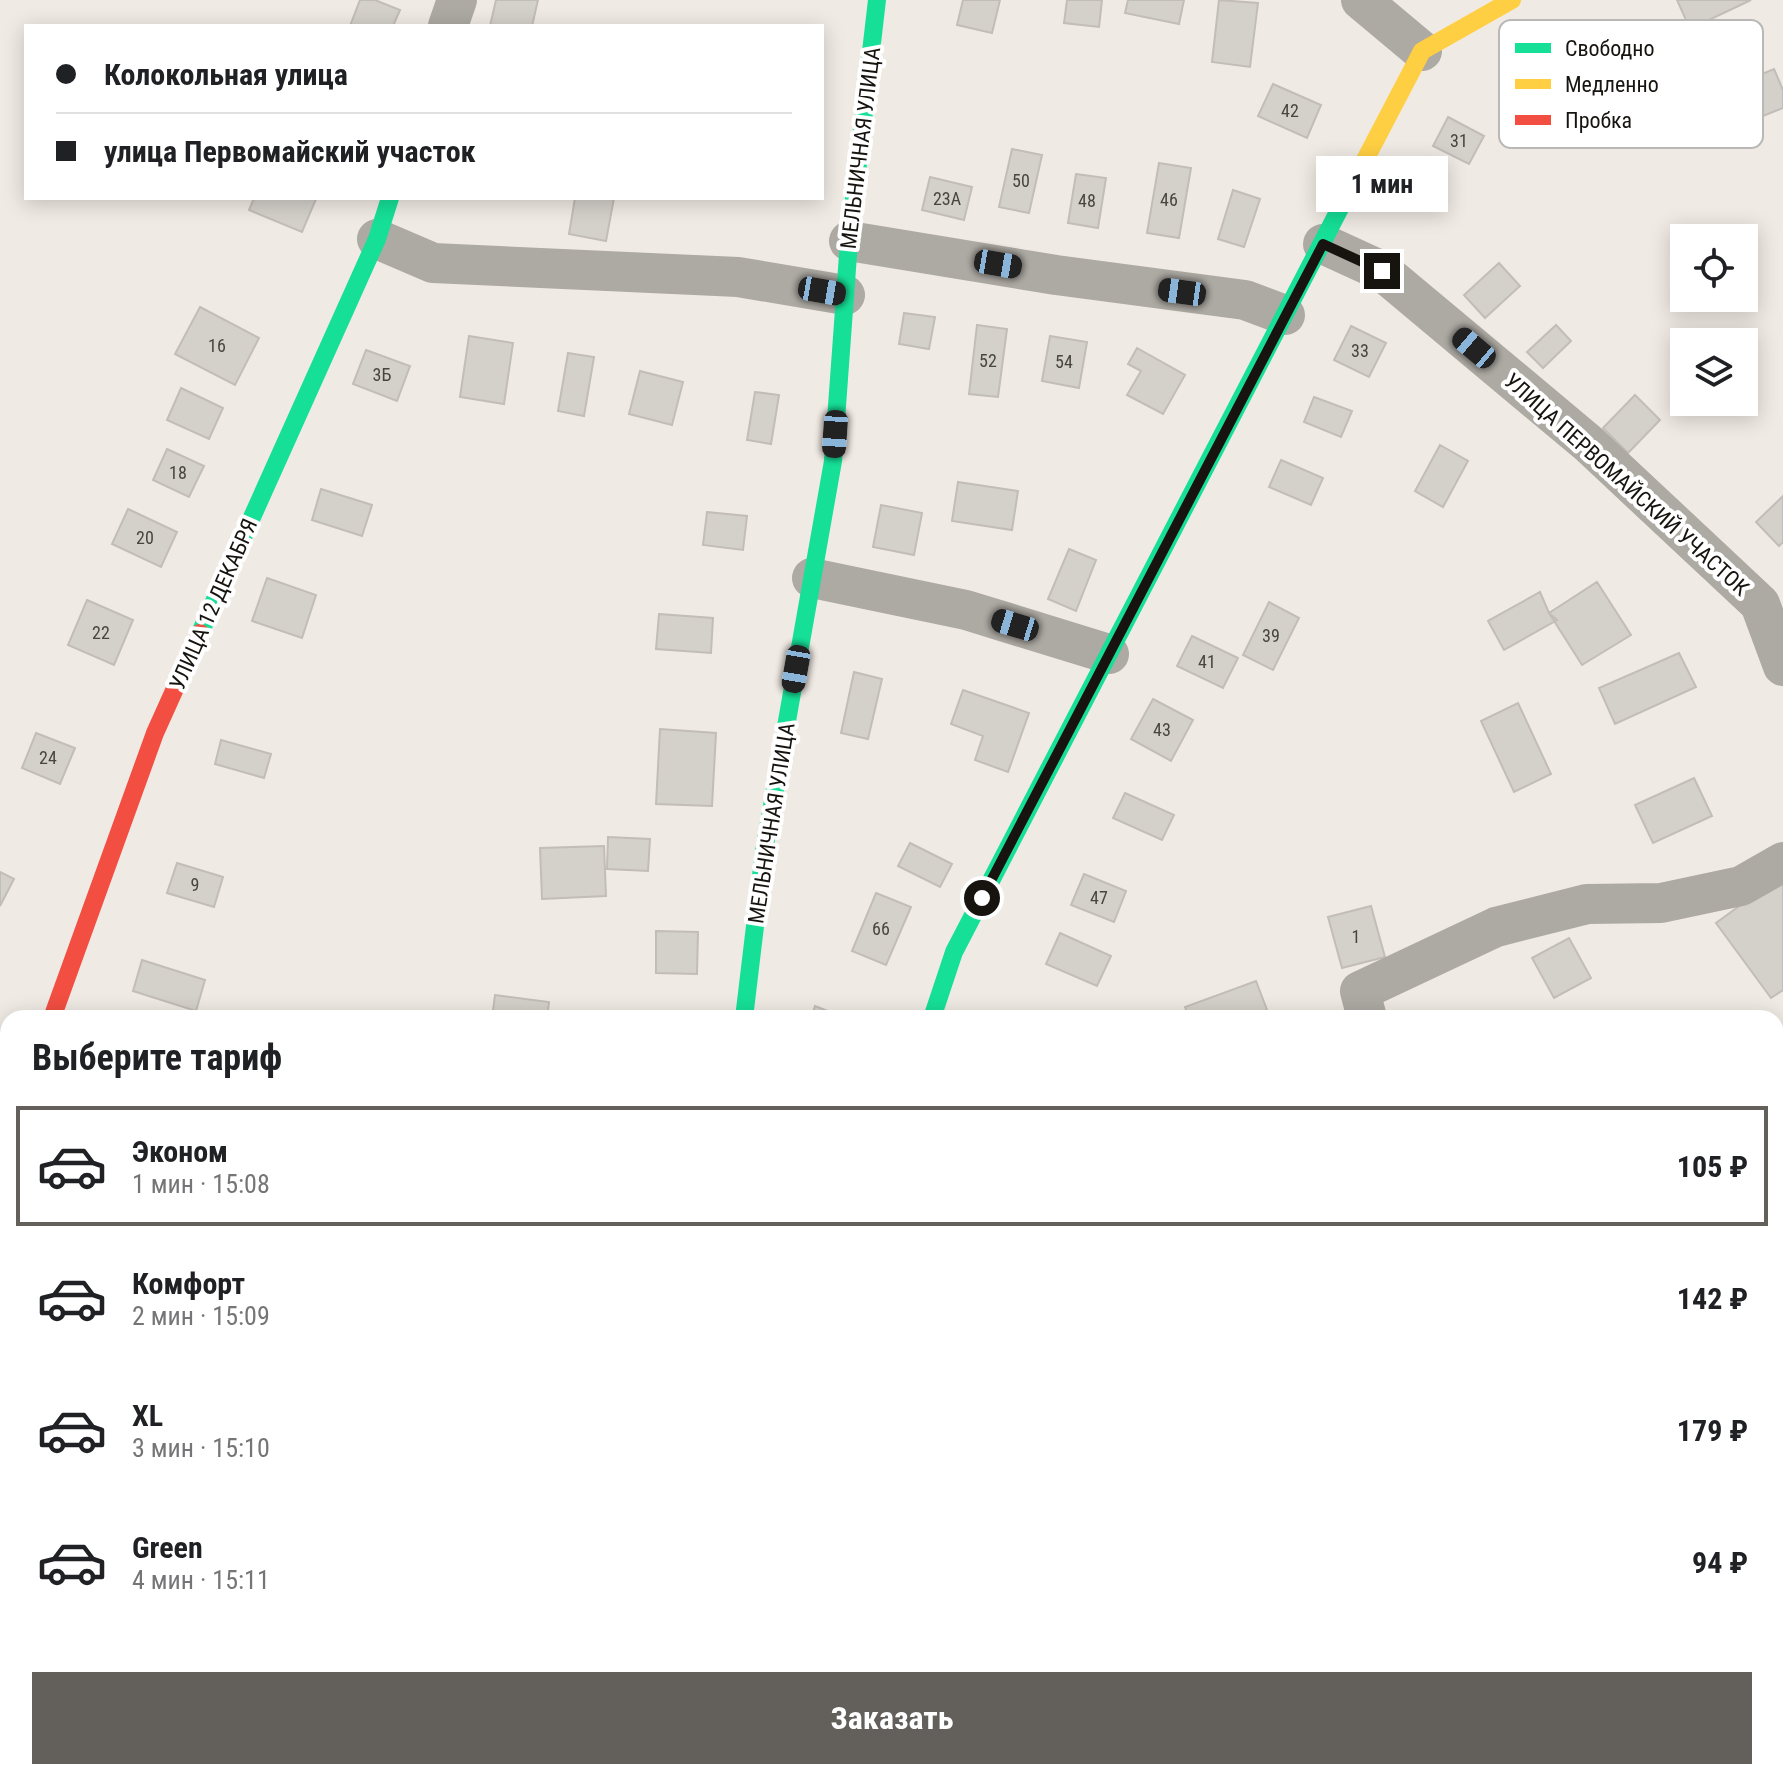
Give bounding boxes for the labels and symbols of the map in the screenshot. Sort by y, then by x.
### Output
legend [1499,20,1763,148]
text: Свободно [1565,36,1655,61]
street label: МЕЛЬНИЧНАЯ УЛИЦА [836,46,885,250]
text: Медленно [1565,72,1659,97]
house number: 42 [1281,100,1299,121]
text: Пробка [1565,108,1632,133]
house number: 31 [1450,130,1468,151]
callout: 1 мин [1316,155,1448,211]
house number: 50 [1012,170,1030,191]
house number: 23А [933,188,962,209]
house number: 46 [1160,189,1178,210]
house number: 48 [1078,190,1096,211]
car [972,248,1024,280]
route end [1364,253,1400,289]
car [796,275,848,307]
car [1157,277,1207,307]
car [1448,323,1500,373]
house number: 16 [208,335,226,356]
house number: 33 [1351,340,1369,361]
house number: 52 [979,350,997,371]
house number: 54 [1055,351,1073,372]
house number: 3Б [373,364,391,385]
street label: УЛИЦА ПЕРВОМАЙСКИЙ УЧАСТОК [1499,368,1754,601]
car [821,409,849,459]
house number: 18 [169,462,187,483]
street label: УЛИЦА 12 ДЕКАБРЯ [165,515,262,694]
house number: 20 [136,527,154,548]
car [989,607,1041,643]
house number: 22 [92,622,110,643]
house number: 39 [1262,625,1280,646]
car [780,643,812,695]
house number: 41 [1198,651,1216,672]
house number: 43 [1153,719,1171,740]
street label: МЕЛЬНИЧНАЯ УЛИЦА [743,721,800,925]
house number: 24 [39,747,57,768]
house number: 9 [191,874,199,895]
route start [964,880,1000,916]
house number: 47 [1090,887,1108,908]
house number: 66 [872,918,890,939]
house number: 1 [1352,926,1360,947]

